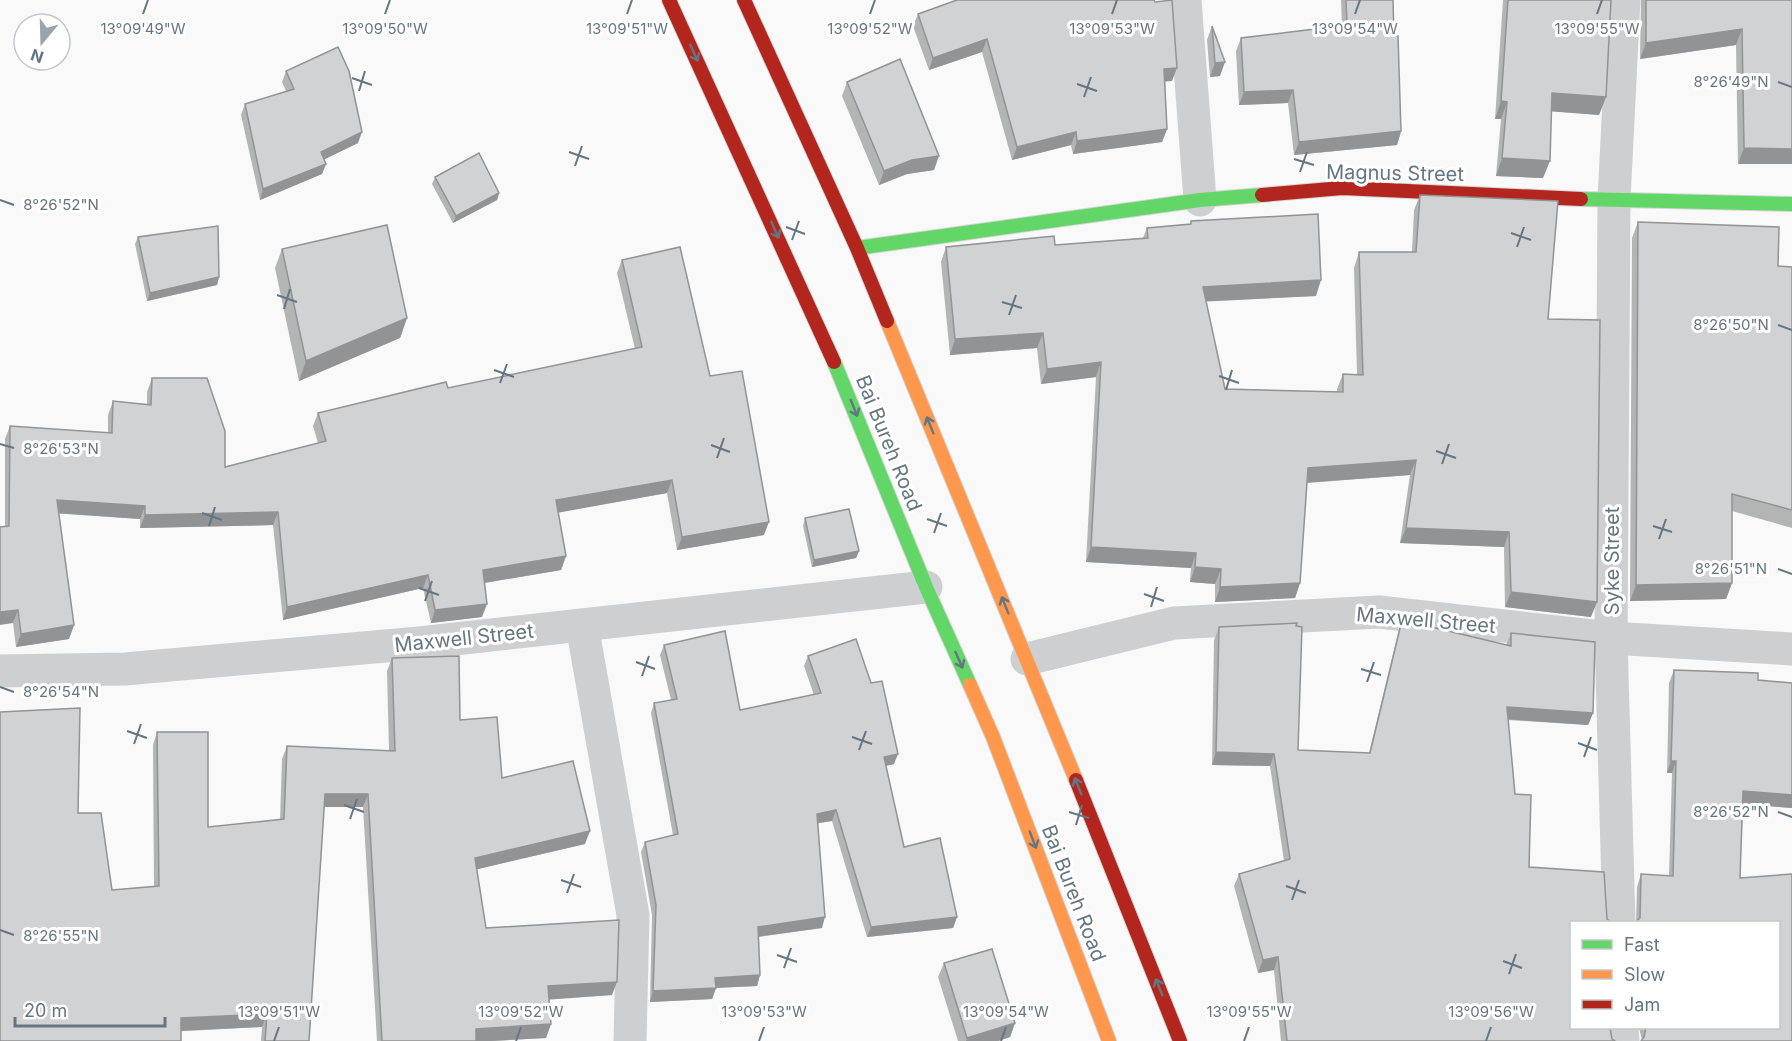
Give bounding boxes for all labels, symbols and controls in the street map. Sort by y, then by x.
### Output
north arrow [12,12,72,72]
text: 13°09'49"W [100,19,186,38]
text: 13°09'50"W [342,19,428,38]
text: 13°09'51"W [586,19,668,38]
text: 13°09'52"W [827,19,913,38]
text: 13°09'53"W [1069,19,1155,38]
text: 13°09'54"W [1312,19,1398,38]
text: 13°09'55"W [1554,19,1640,38]
one-way arrow [689,43,700,61]
text: N [28,45,46,68]
text: 8°26'49"N [1693,72,1769,91]
street label: Magnus Street [1326,160,1465,186]
text: 8°26'52"N [23,195,99,214]
one-way arrow [769,221,781,239]
text: 8°26'50"N [1693,315,1769,334]
street label: Bai Bureh Road [851,372,927,514]
one-way arrow [849,399,860,417]
one-way arrow [924,417,935,435]
text: 8°26'53"N [23,439,99,458]
street label: Syke Street [1600,506,1624,615]
text: 8°26'51"N [1695,559,1767,578]
one-way arrow [999,597,1010,615]
street label: Maxwell Street [1355,602,1497,638]
street label: Maxwell Street [393,619,535,657]
one-way arrow [954,651,965,669]
text: 8°26'54"N [23,682,99,701]
one-way arrow [1072,777,1083,796]
text: 8°26'52"N [1693,802,1769,821]
street label: Bai Bureh Road [1037,821,1111,965]
one-way arrow [1028,830,1039,849]
legend [1570,921,1780,1029]
text: 8°26'55"N [23,926,99,945]
text: Fast [1624,934,1660,955]
text: Slow [1624,964,1665,985]
one-way arrow [1152,978,1163,996]
scale bar [15,990,165,1028]
text: Jam [1624,994,1660,1015]
text: 20 m [24,1000,67,1021]
text: 13°09'51"W [238,1002,320,1021]
text: 13°09'52"W [478,1002,564,1021]
text: 13°09'53"W [721,1002,807,1021]
text: 13°09'54"W [963,1002,1049,1021]
text: 13°09'55"W [1206,1002,1292,1021]
text: 13°09'56"W [1448,1002,1534,1021]

